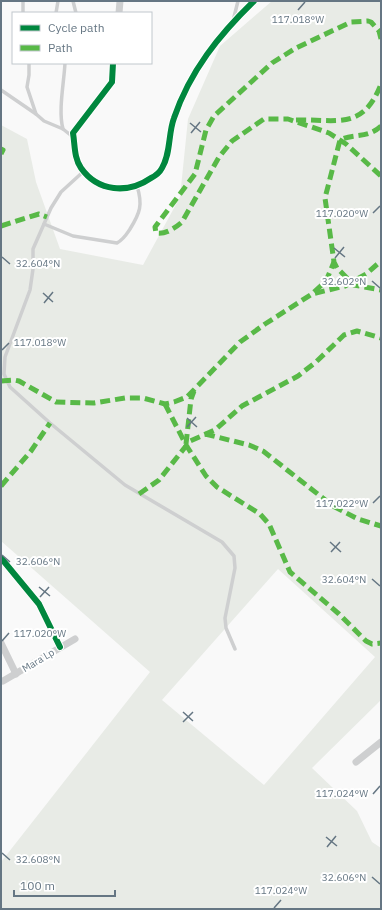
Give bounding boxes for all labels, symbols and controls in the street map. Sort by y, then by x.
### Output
legend [12,12,152,64]
text: 117.018°W [272,13,324,26]
text: Cycle path [48,20,105,35]
text: Path [48,40,73,55]
text: 117.020°W [316,207,368,220]
text: 32.604°N [16,257,60,270]
text: 32.602°N [322,275,366,288]
text: 117.018°W [14,336,66,349]
text: 117.022°W [316,497,368,510]
text: 32.606°N [16,555,60,568]
text: 32.604°N [322,573,366,586]
text: 117.020°W [14,627,66,640]
street label: Mara Lp [20,646,57,675]
text: 117.024°W [316,787,368,800]
text: 32.608°N [16,853,60,866]
text: 32.606°N [322,871,366,884]
scale bar [14,872,115,898]
text: 100 m [20,878,55,893]
text: 117.024°W [255,884,307,897]

